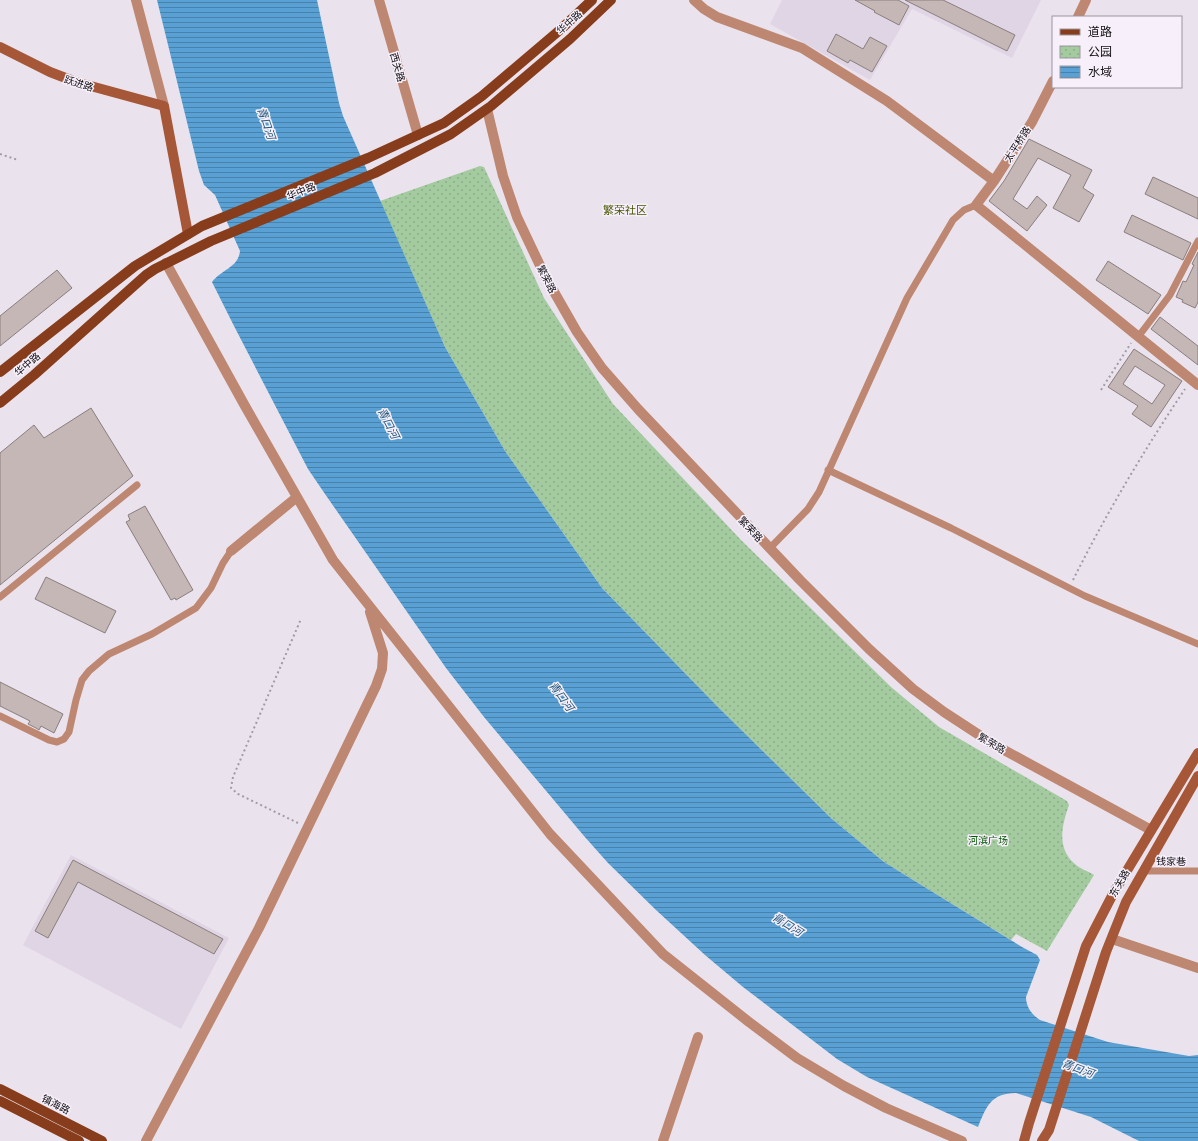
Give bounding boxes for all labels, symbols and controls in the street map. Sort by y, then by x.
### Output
street label: 华中路 [553,7,585,37]
legend [1052,16,1182,88]
text: 道路 [1088,23,1112,40]
text: 公园 [1088,43,1112,60]
street label: 西关路 [387,51,409,83]
text: 水域 [1088,63,1112,80]
street label: 跃进路 [63,72,95,94]
water label: 青口河 [255,105,280,143]
street label: 太平桥路 [1000,123,1034,165]
street label: 华中路 [284,179,318,203]
district label: 繁荣社区 [603,202,647,217]
street label: 繁荣路 [534,262,560,296]
street label: 华中路 [11,349,43,379]
water label: 青口河 [375,405,404,443]
street label: 繁荣路 [736,513,766,545]
water label: 青口河 [546,678,579,715]
street label: 繁荣路 [976,729,1008,757]
park label: 河滨广场 [968,833,1008,847]
street label: 钱家巷 [1156,854,1186,868]
street label: 东关路 [1105,867,1133,899]
water label: 青口河 [770,909,808,940]
water label: 青口河 [1060,1055,1098,1081]
street label: 镇海路 [39,1091,73,1117]

